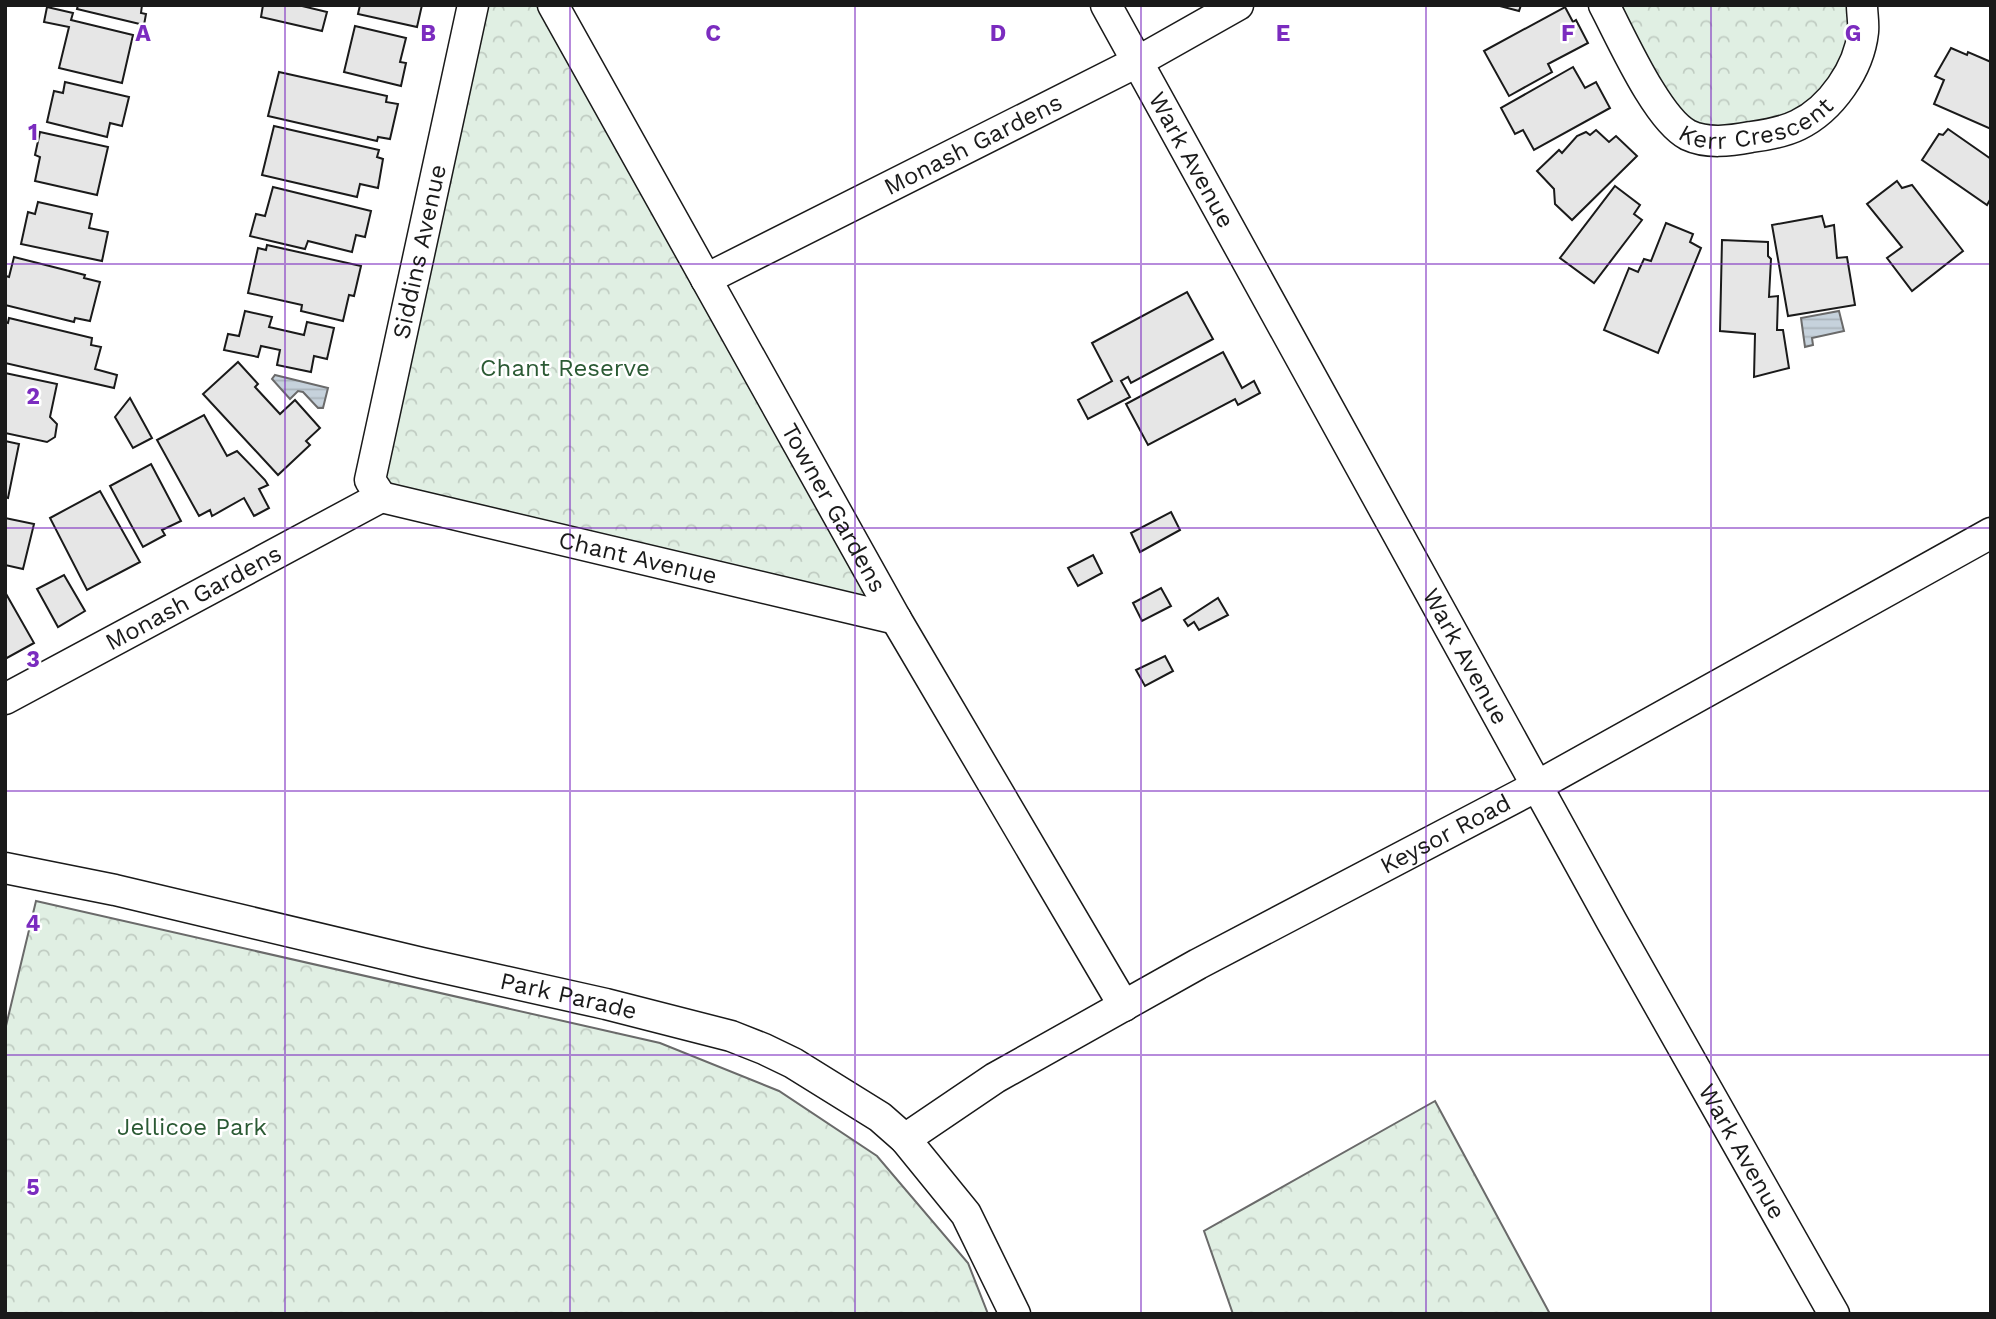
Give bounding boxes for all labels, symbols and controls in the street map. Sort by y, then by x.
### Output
text: A [135,20,151,47]
text: B [420,20,436,47]
text: C [705,20,721,47]
text: D [990,20,1006,47]
text: E [1276,20,1290,47]
text: F [1561,20,1575,47]
text: G [1845,20,1861,47]
street label: Wark Avenue [1143,87,1240,233]
street label: Monash Gardens [879,88,1067,201]
street label: Kerr Crescent [1674,92,1839,155]
text: 1 [28,119,38,146]
street label: Siddins Avenue [387,162,452,341]
park label: Chant Reserve [480,354,650,382]
text: 2 [26,383,40,410]
street label: Towner Gardens [776,419,892,597]
street label: Chant Avenue [556,526,720,590]
street label: Monash Gardens [101,539,286,656]
street label: Wark Avenue [1417,584,1514,729]
text: 3 [26,646,40,673]
street label: Keysor Road [1376,788,1515,880]
text: 4 [26,910,41,937]
street label: Park Parade [498,967,640,1025]
street label: Wark Avenue [1693,1079,1791,1224]
park label: Jellicoe Park [117,1113,267,1141]
text: 5 [26,1174,40,1201]

